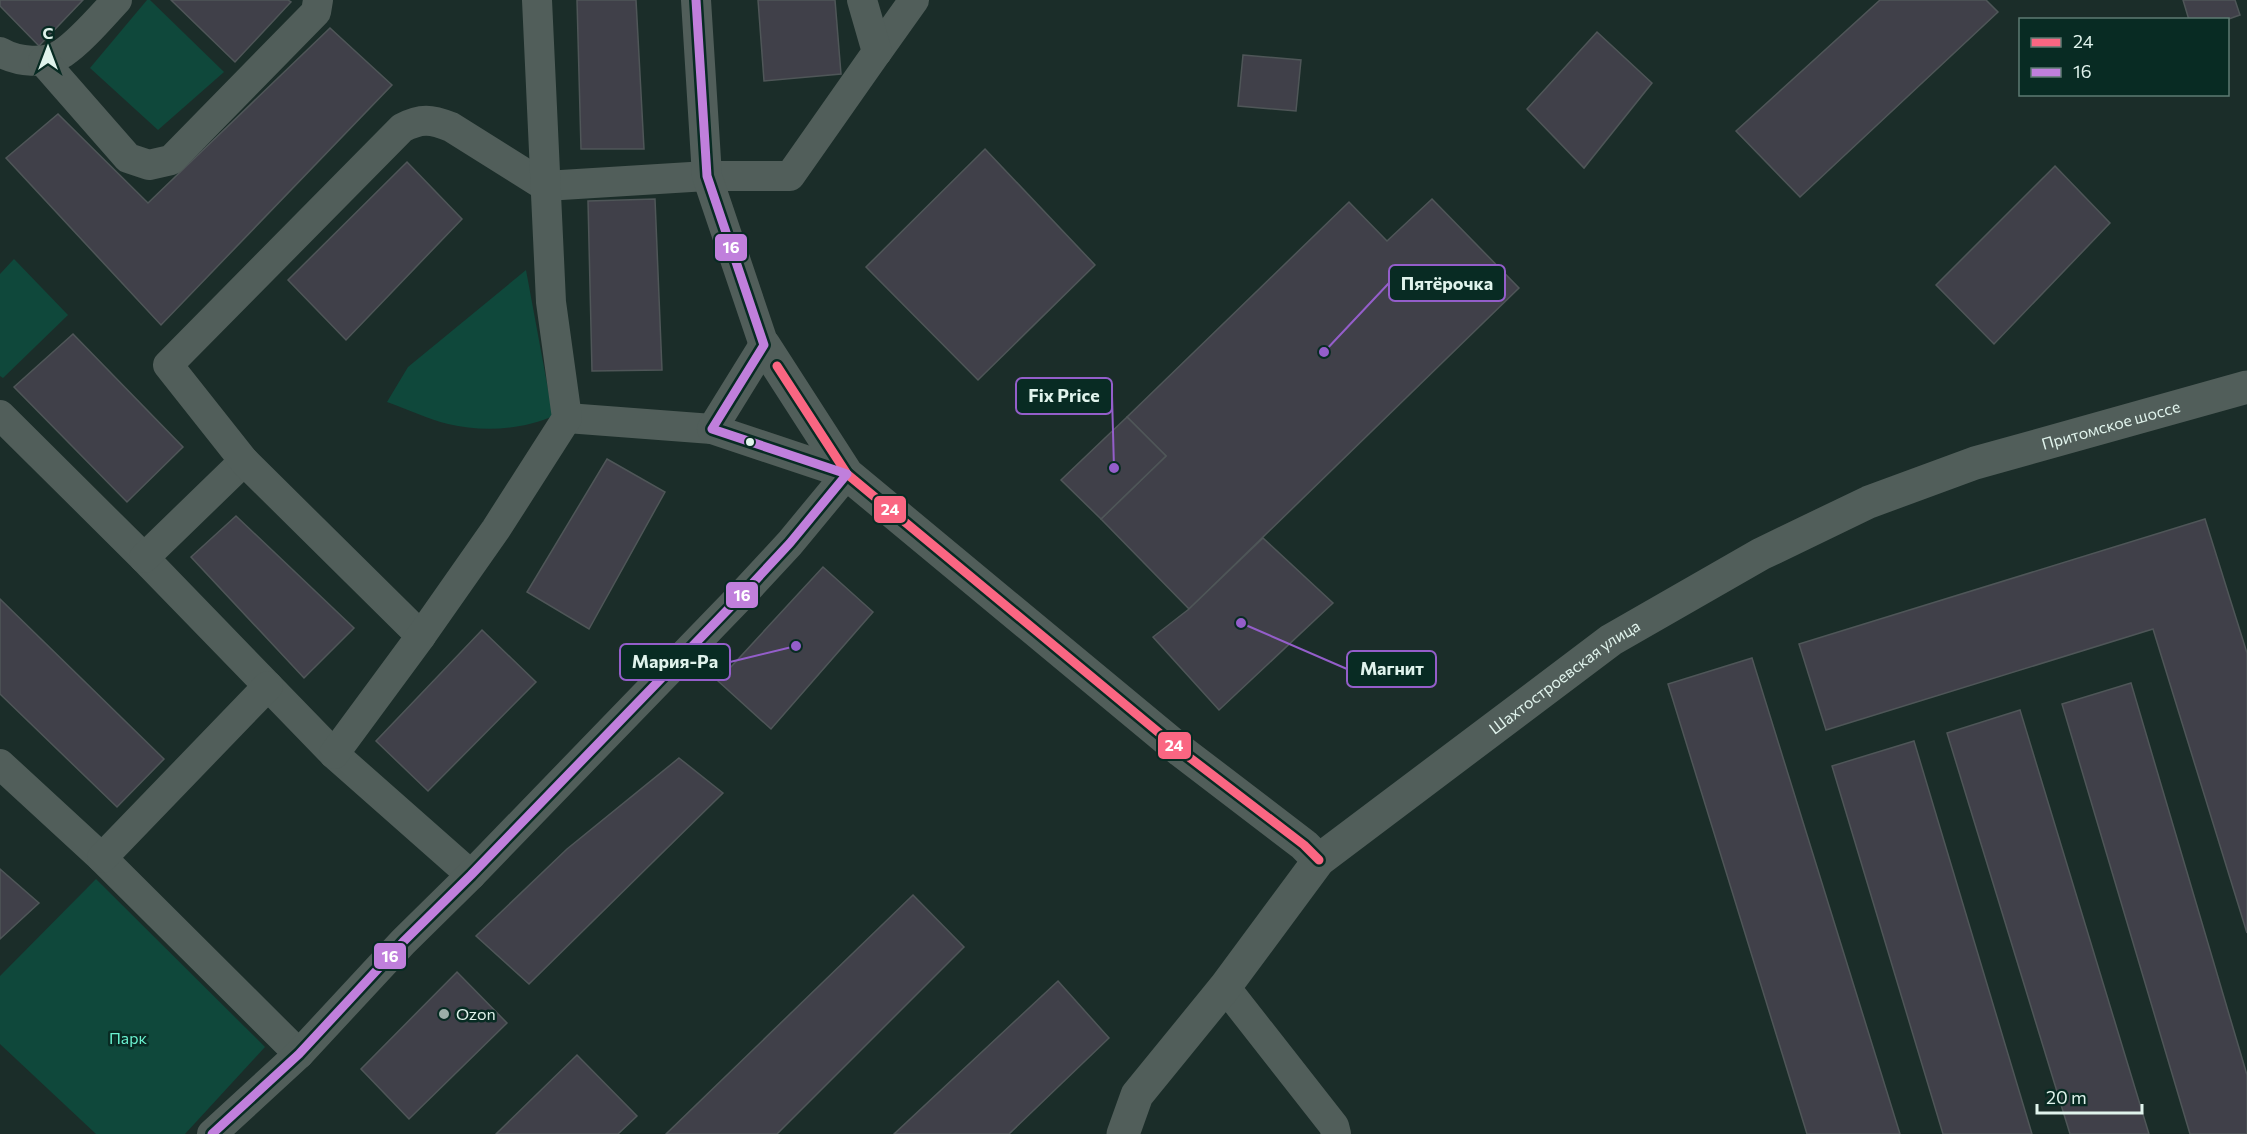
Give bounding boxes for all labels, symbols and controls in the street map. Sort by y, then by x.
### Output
north arrow [18,18,78,78]
legend [2019,18,2229,96]
text: С [43,23,54,42]
text: 24 [2073,30,2094,52]
text: 16 [2073,60,2092,82]
line badge: 16 [714,233,748,262]
text: 16 [722,237,740,256]
callout: Пятёрочка [1389,265,1505,301]
text: Пятёрочка [1401,272,1493,294]
callout: Fix Price [1016,378,1112,414]
text: Fix Price [1028,384,1100,406]
street label: Притомское шоссе [2039,396,2182,453]
unlabelled marker [744,436,756,448]
line badge: 24 [873,495,907,524]
text: 24 [881,499,900,518]
line badge: 16 [725,581,759,609]
text: 16 [733,585,751,604]
street label: Шахтостроевская улица [1485,616,1643,738]
callout: Мария-Ра [620,644,730,680]
text: Мария-Ра [632,650,718,672]
callout: Магнит [1347,651,1436,687]
text: Магнит [1360,657,1424,679]
line badge: 24 [1157,731,1192,760]
text: 24 [1165,735,1184,754]
line badge: 16 [373,942,407,970]
text: 16 [381,946,399,965]
place label: Ozon [456,1004,496,1023]
marker: Ozon [437,1007,451,1021]
park label: Парк [109,1028,148,1047]
scale bar [2037,1077,2142,1115]
text: 20 m [2046,1086,2087,1108]

